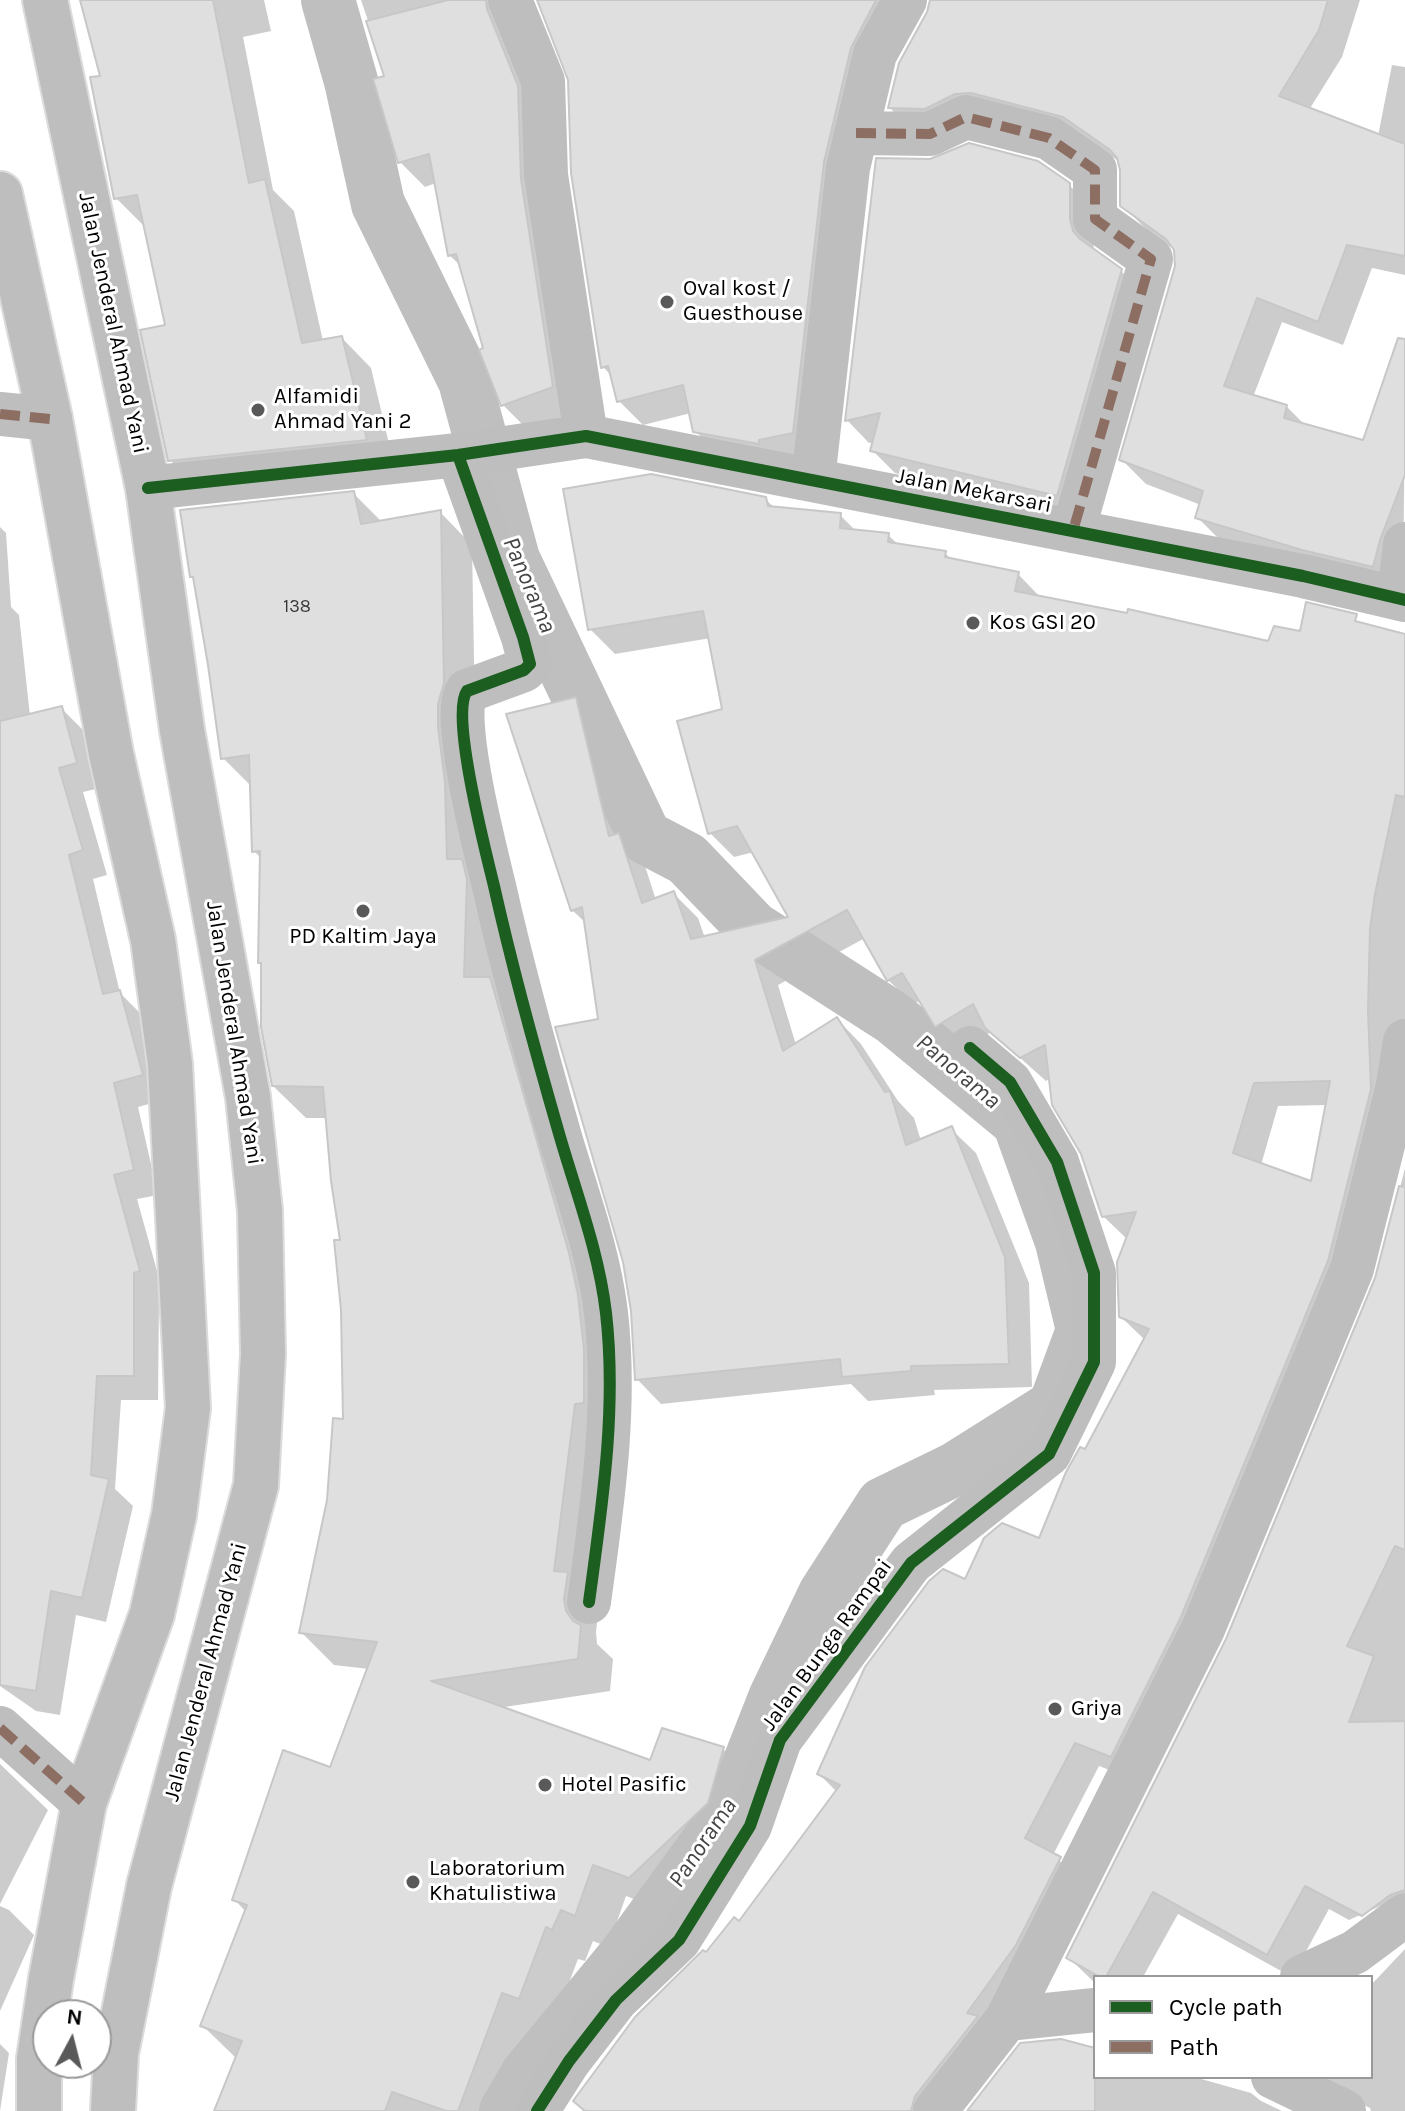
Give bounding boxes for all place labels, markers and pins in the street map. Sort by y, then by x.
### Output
place label: Oval kost / Guesthouse [683,276,803,328]
marker: Oval kost / Guesthouse [658,293,676,311]
place label: Alfamidi Ahmad Yani 2 [274,384,412,436]
marker: Alfamidi Ahmad Yani 2 [249,401,267,419]
place label: Kos GSI 20 [989,610,1096,636]
marker: Kos GSI 20 [964,614,982,632]
marker: PD Kaltim Jaya [354,902,372,920]
place label: PD Kaltim Jaya [289,924,437,950]
place label: Griya [1071,1696,1122,1722]
marker: Griya [1046,1700,1064,1718]
place label: Hotel Pasific [561,1772,687,1798]
marker: Hotel Pasific [536,1776,554,1794]
place label: Laboratorium Khatulistiwa [429,1856,565,1908]
marker: Laboratorium Khatulistiwa [404,1873,422,1891]

